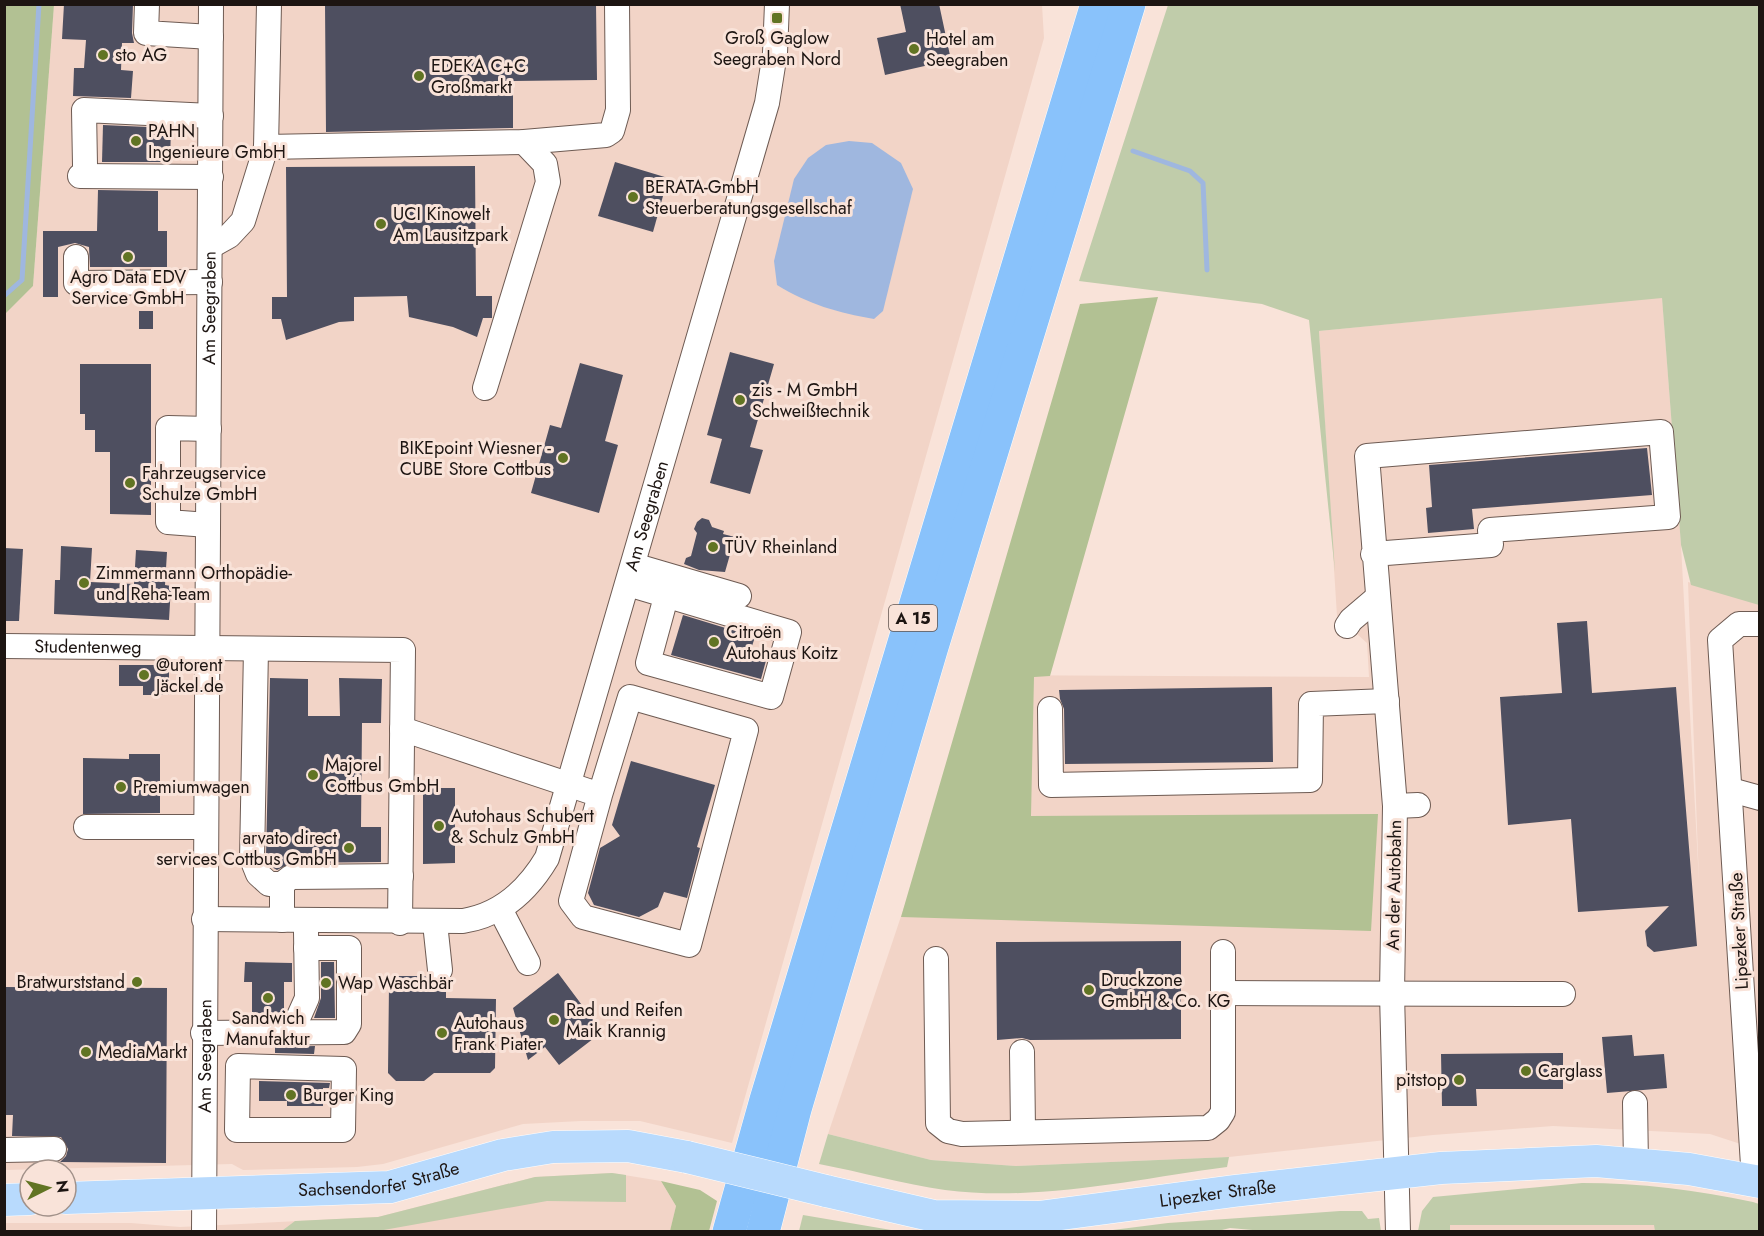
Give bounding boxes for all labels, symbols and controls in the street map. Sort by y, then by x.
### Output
marker: Groß Gaglow Seegraben Nord [770,11,784,25]
place label: Groß Gaglow Seegraben Nord [713,25,841,72]
place label: Hotel am Seegraben [926,26,1008,73]
place label: sto AG [115,42,167,68]
marker: Hotel am Seegraben [907,42,921,56]
marker: sto AG [96,48,110,62]
place label: EDEKA C+C Großmarkt [431,53,526,100]
marker: EDEKA C+C Großmarkt [412,69,426,83]
place label: PAHN Ingenieure GmbH [148,118,286,165]
marker: PAHN Ingenieure GmbH [129,134,143,148]
place label: BERATA-GmbH Steuerberatungsgesellschaf [645,174,853,221]
marker: BERATA-GmbH Steuerberatungsgesellschaf [626,190,640,204]
place label: UCI Kinowelt Am Lausitzpark [393,201,508,248]
marker: UCI Kinowelt Am Lausitzpark [374,217,388,231]
marker: Agro Data EDV Service GmbH [121,250,135,264]
street label: Am Seegraben [196,251,223,365]
place label: Agro Data EDV Service GmbH [70,264,186,311]
place label: zis - M GmbH Schweißtechnik [752,377,870,424]
marker: zis - M GmbH Schweißtechnik [733,393,747,407]
place label: BIKEpoint Wiesner - CUBE Store Cottbus [399,435,551,482]
marker: BIKEpoint Wiesner - CUBE Store Cottbus [556,451,570,465]
street label: Am Seegraben [618,458,675,574]
place label: Fahrzeugservice Schulze GmbH [142,460,266,507]
marker: Fahrzeugservice Schulze GmbH [123,476,137,490]
place label: TÜV Rheinland [725,534,837,560]
marker: TÜV Rheinland [706,540,720,554]
place label: Zimmermann Orthopädie- und Reha-Team [96,560,292,607]
marker: Zimmermann Orthopädie- und Reha-Team [77,576,91,590]
road number: A 15 [889,605,937,631]
place label: Citroën Autohaus Koitz [726,619,839,666]
street label: Studentenweg [34,633,142,660]
marker: Citroën Autohaus Koitz [707,635,721,649]
place label: @utorent Jäckel.de [154,652,224,699]
marker: @utorent Jäckel.de [137,668,151,682]
place label: Majorel Cottbus GmbH [325,752,439,799]
marker: Majorel Cottbus GmbH [306,768,320,782]
place label: Premiumwagen [133,774,250,800]
marker: Premiumwagen [114,780,128,794]
place label: Autohaus Schubert & Schulz GmbH [451,803,594,850]
marker: Autohaus Schubert & Schulz GmbH [432,819,446,833]
street label: An der Autobahn [1380,819,1408,951]
place label: arvato direct services Cottbus GmbH [156,825,338,872]
marker: arvato direct services Cottbus GmbH [342,841,356,855]
street label: Lipezker Straße [1723,872,1755,990]
place label: Druckzone GmbH & Co. KG [1101,967,1230,1014]
place label: Bratwurststand [16,969,125,995]
place label: Wap Waschbär [338,970,454,996]
marker: Bratwurststand [130,975,144,989]
marker: Wap Waschbär [319,976,333,990]
marker: Druckzone GmbH & Co. KG [1082,983,1096,997]
marker: Sandwich Manufaktur [261,991,275,1005]
place label: Rad und Reifen Maik Krannig [566,997,683,1044]
street label: Am Seegraben [192,999,218,1113]
place label: Sandwich Manufaktur [226,1005,311,1052]
place label: Autohaus Frank Piater [454,1010,544,1057]
marker: Rad und Reifen Maik Krannig [547,1013,561,1027]
marker: Autohaus Frank Piater [435,1026,449,1040]
place label: MediaMarkt [98,1039,188,1065]
marker: MediaMarkt [79,1045,93,1059]
place label: Carglass [1538,1058,1602,1084]
marker: Carglass [1519,1064,1533,1078]
place label: pitstop [1396,1067,1447,1093]
marker: pitstop [1452,1073,1466,1087]
place label: Burger King [303,1082,394,1108]
marker: Burger King [284,1088,298,1102]
street label: Sachsendorfer Straße [298,1155,462,1203]
north arrow [18,1158,78,1218]
street label: Lipezker Straße [1158,1173,1277,1214]
text: N [50,1179,75,1194]

